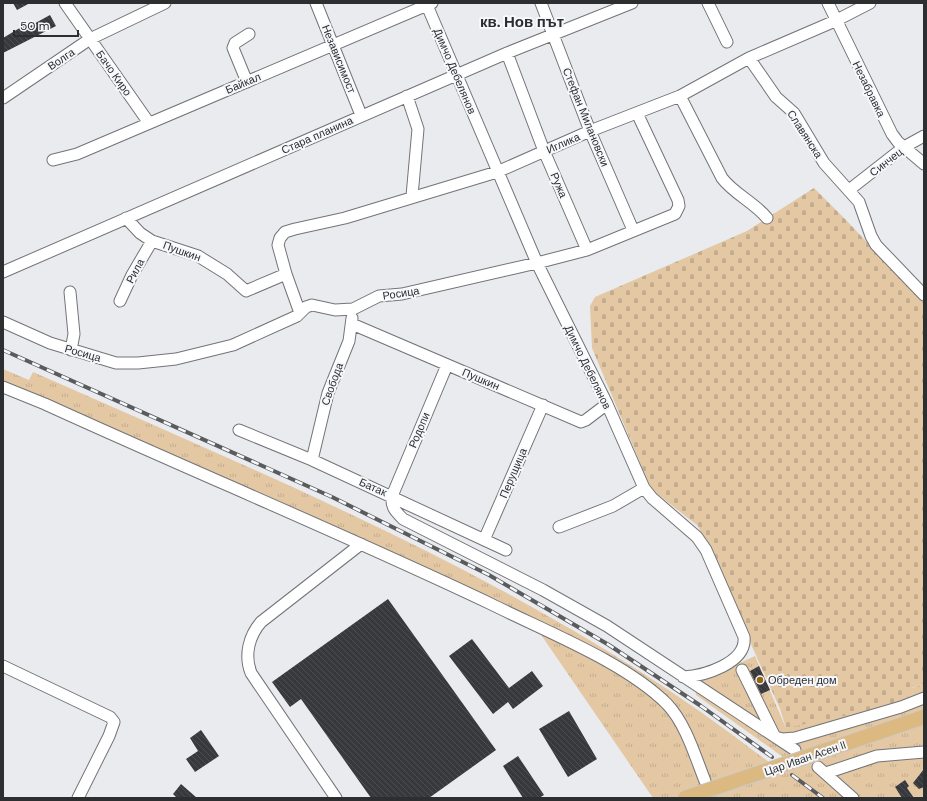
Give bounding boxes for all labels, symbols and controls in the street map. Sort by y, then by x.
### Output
scale bar [14,12,78,38]
district label: кв. Нов път [480,12,564,32]
text: 50 m [20,18,49,34]
street label: Независимост [319,23,359,95]
street label: Димчо Дебелянов [431,26,479,116]
street label: Волга [45,44,78,73]
street label: Бачо Киро [93,47,135,99]
street label: Незабравка [849,59,889,120]
street label: Стефан Милановски [560,66,612,168]
street label: Байкал [223,69,263,97]
street label: Славянска [784,107,826,162]
street label: Стара планина [279,113,356,157]
street label: Иглика [544,129,583,157]
street label: Синчец [867,144,906,179]
street label: Ружа [547,170,571,201]
street label: Пушкин [161,238,203,264]
street label: Рила [123,255,148,286]
street label: Росица [382,283,421,303]
street label: Димчо Дебелянов [562,323,614,411]
street label: Росица [63,341,104,365]
street label: Свобода [318,360,346,407]
street label: Пушкин [460,365,502,393]
street label: Родопи [405,410,433,450]
street label: Перущица [496,445,530,500]
street label: Батак [357,475,389,499]
place label: Обреден дом [768,673,837,687]
marker: Обреден дом [755,675,765,685]
street label: Цар Иван Асен II [762,737,848,779]

